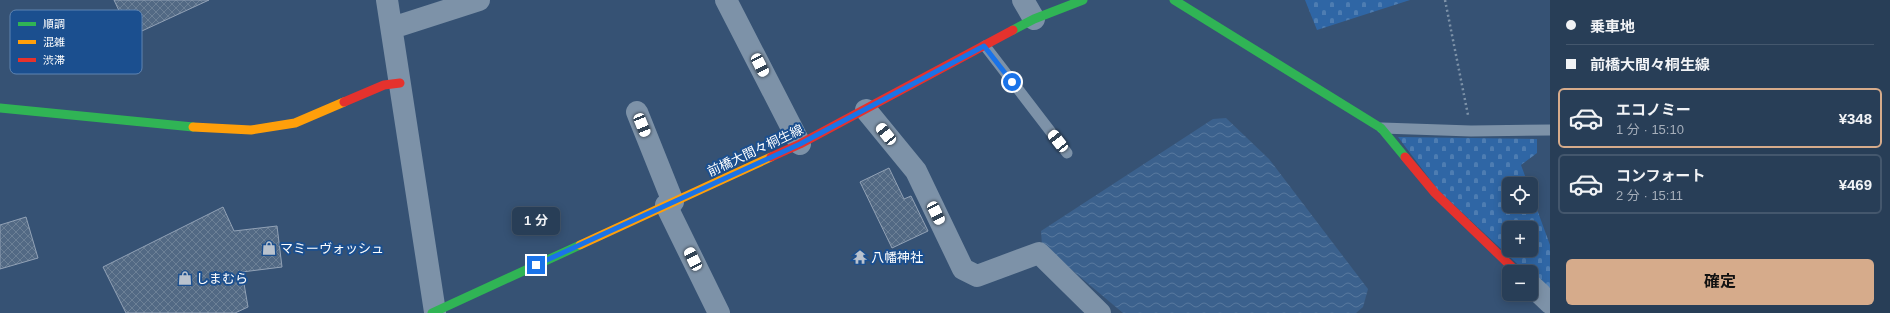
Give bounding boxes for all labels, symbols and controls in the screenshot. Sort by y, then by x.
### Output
legend [10,10,142,74]
text: 順調 [43,18,65,30]
text: 乗車地 [1590,18,1635,35]
text: 混雑 [43,36,65,48]
car [749,52,771,78]
text: 渋滞 [43,54,65,66]
text: 前橋大間々桐生線 [1590,56,1710,73]
route start [1003,73,1021,91]
icon: car [1568,100,1604,136]
text: エコノミー [1616,101,1691,118]
text: ¥348 [1839,110,1872,127]
car [632,112,652,138]
car [874,121,898,147]
street label: 前橋大間々桐生線 [705,122,806,179]
text: 1 分 · 15:10 [1616,122,1684,137]
car [1046,128,1070,154]
icon: car [1568,166,1604,202]
text: コンフォート [1616,167,1706,184]
text: ¥469 [1839,176,1872,193]
map controls [1502,177,1538,301]
button: locate [1502,177,1538,213]
text: 2 分 · 15:11 [1616,188,1683,203]
car [925,200,947,226]
callout: 1 分 [512,207,560,235]
text: 1 分 [524,213,548,228]
button: + [1502,221,1538,257]
shop icon: マミーヴォッシュ [261,240,277,256]
place label: マミーヴォッシュ [280,241,384,256]
car [682,246,704,272]
temple icon: 八幡神社 [852,249,868,265]
place label: 八幡神社 [871,250,923,265]
route end [527,256,545,274]
button: 確定 [1566,259,1874,305]
button: − [1502,265,1538,301]
shop icon: しまむら [177,270,193,286]
place label: しまむら [196,271,248,286]

